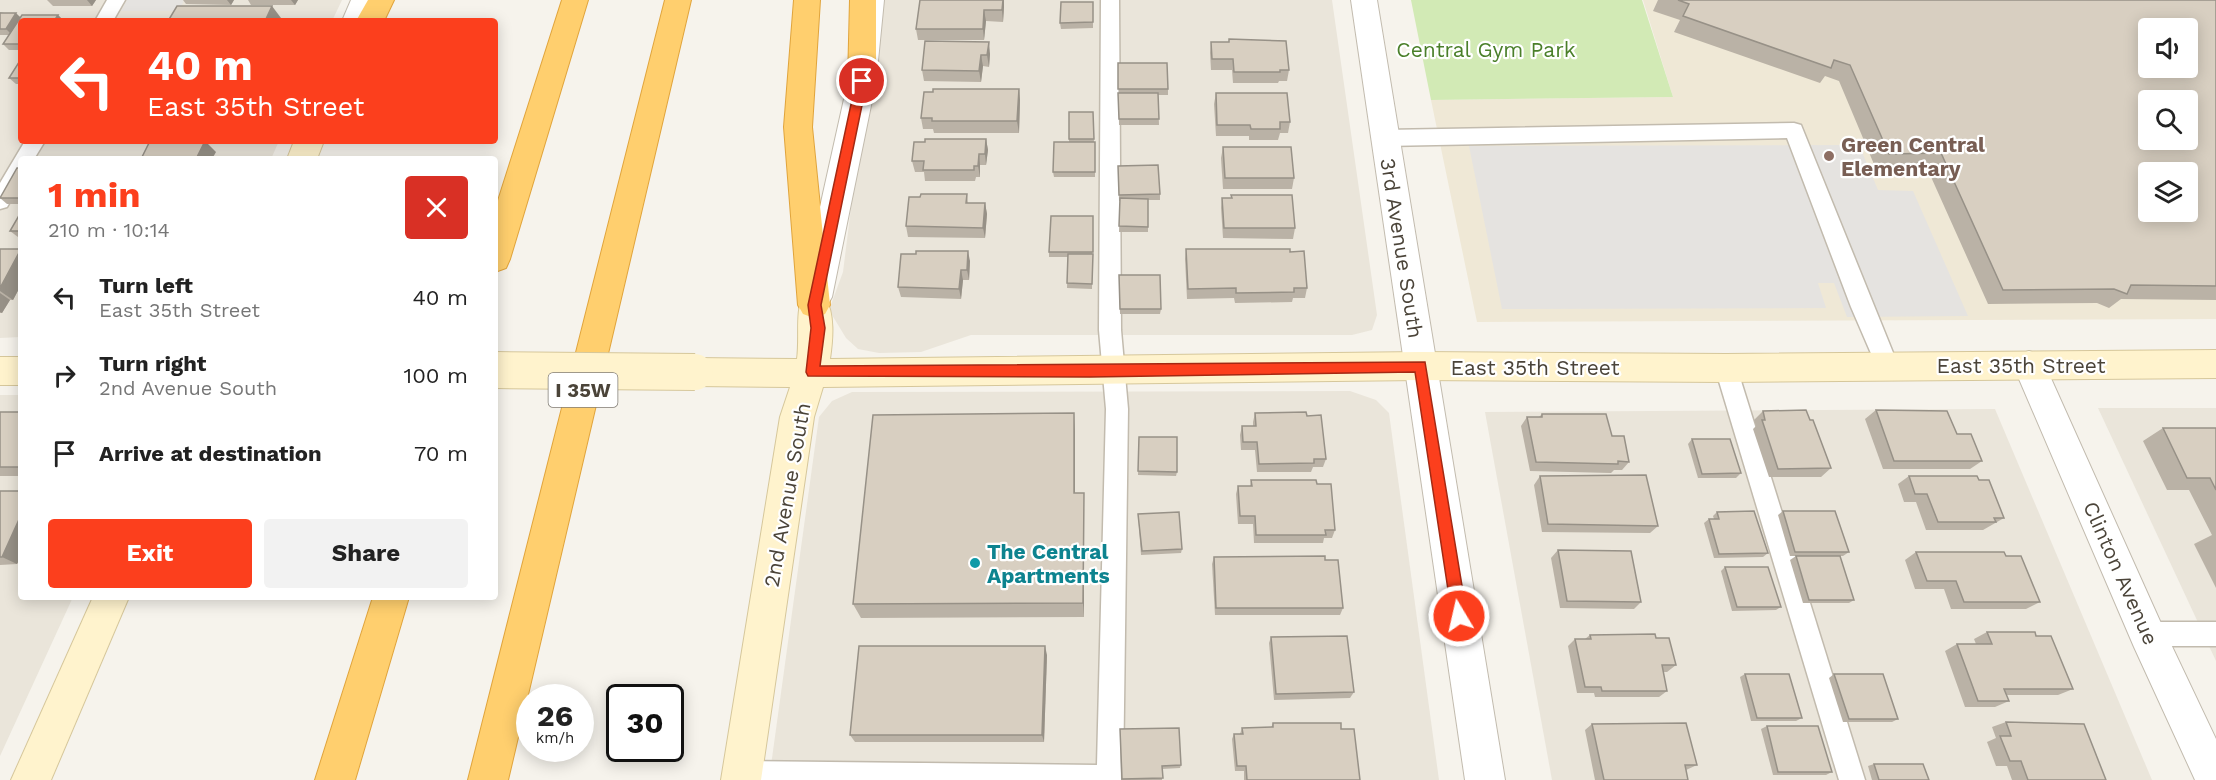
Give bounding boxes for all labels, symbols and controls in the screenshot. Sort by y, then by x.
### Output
map controls [2138,18,2198,222]
button: sound [2138,18,2198,78]
park label: Central Gym Park [1396,37,1576,62]
text: 40 m [147,41,253,90]
icon: left [48,42,126,120]
pin [836,55,887,106]
icon: arrive [845,64,878,97]
button: search [2138,90,2198,150]
text: East 35th Street [147,91,364,123]
place label: Green Central Elementary [1841,132,1985,181]
marker: Green Central Elementary [1822,149,1836,163]
street label: 3rd Avenue South [1375,156,1429,340]
button: layers [2138,162,2198,222]
text: 1 min [48,174,140,216]
button: close [405,176,468,239]
text: 210 m · 10:14 [48,218,170,242]
text: Turn left [99,273,193,298]
icon: left [48,281,81,314]
text: 40 m [412,285,468,310]
text: East 35th Street [99,298,260,322]
text: Turn right [99,351,206,376]
street label: East 35th Street [1937,353,2106,378]
street label: East 35th Street [1451,355,1620,380]
icon: right [48,359,81,392]
text: 100 m [404,363,468,388]
road number: I 35W [548,373,618,407]
text: 2nd Avenue South [99,376,277,400]
street label: 2nd Avenue South [758,401,816,589]
icon: arrive [48,437,81,470]
text: Arrive at destination [99,441,322,466]
text: 70 m [414,441,468,466]
street label: Clinton Avenue [2078,497,2164,649]
button: Exit [48,519,252,588]
button: Share [264,519,468,588]
place label: The Central Apartments [987,539,1110,588]
marker: The Central Apartments [968,556,982,570]
position arrow [1427,584,1491,648]
speed limit sign: 30 [606,684,684,762]
text: 26 [537,698,573,733]
text: km/h [536,729,574,747]

